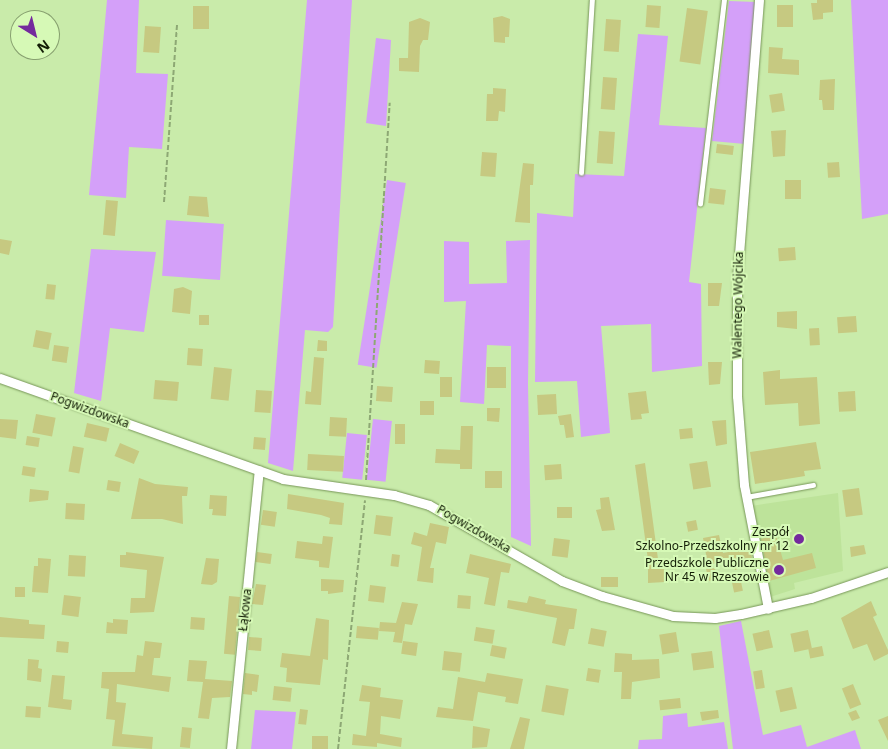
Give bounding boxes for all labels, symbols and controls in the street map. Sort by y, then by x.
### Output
north arrow [10,10,60,60]
text: N [33,36,54,58]
street label: Walentego Wójcika [730,251,746,359]
street label: Pogwizdowska [49,389,131,431]
street label: Pogwizdowska [435,502,513,556]
place label: Zespół Szkolno-Przedszkolny nr 12 [635,525,789,553]
marker: Zespół Szkolno-Przedszkolny nr 12 [793,533,805,545]
place label: Przedszkole Publiczne Nr 45 w Rzeszowie [645,556,769,584]
marker: Przedszkole Publiczne Nr 45 w Rzeszowie [773,564,785,576]
street label: Łąkowa [236,588,254,632]

